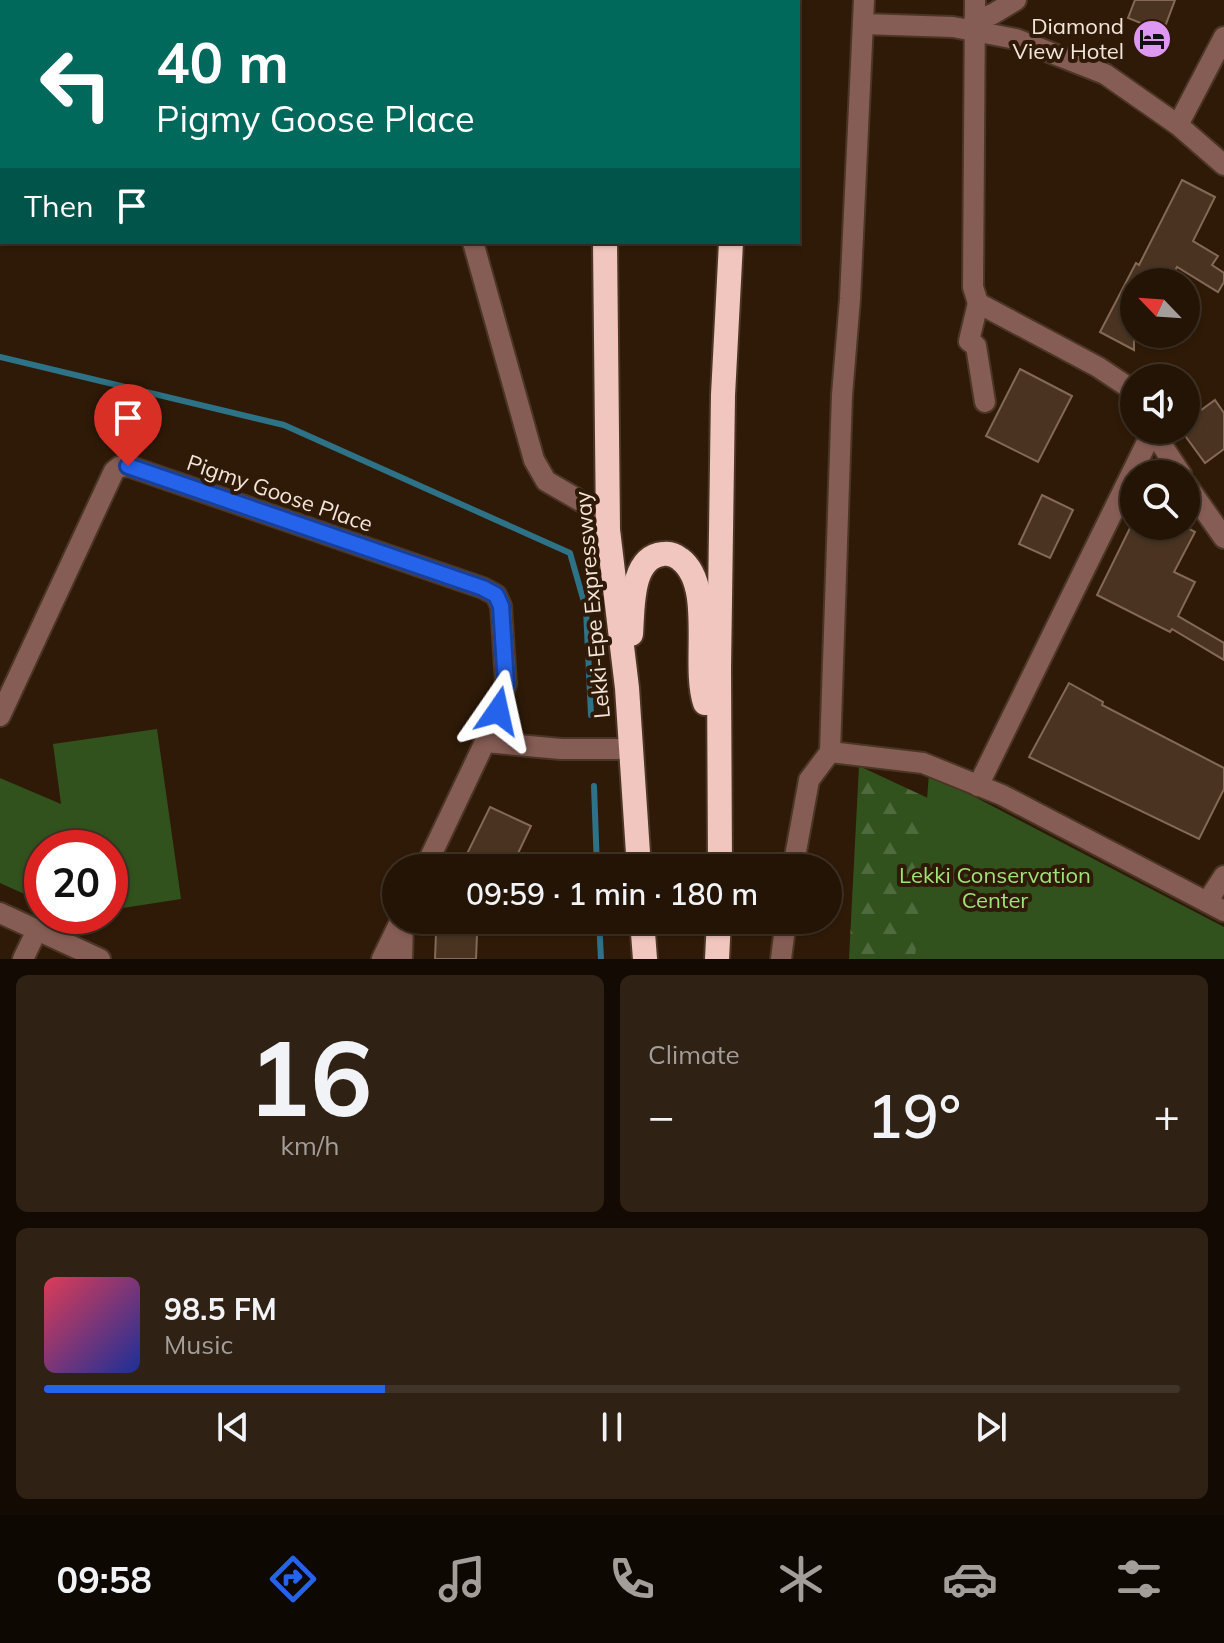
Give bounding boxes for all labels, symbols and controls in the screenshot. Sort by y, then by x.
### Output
place label: Diamond View Hotel [1013,12,1124,65]
hotel icon: Diamond View Hotel [1131,18,1173,60]
text: 40 m [156,27,289,97]
icon: left [24,32,128,136]
text: Pigmy Goose Place [156,96,475,141]
icon: arrive [110,184,154,228]
text: Then [24,187,94,225]
north arrow [1120,268,1200,348]
map controls [1120,268,1200,540]
button: sound [1120,364,1200,444]
pin [94,384,162,466]
icon: arrive [106,396,150,440]
street label: Pigmy Goose Place [183,448,377,538]
button: search [1120,460,1200,540]
street label: Lekki-Epe Expressway [568,490,616,720]
position arrow [456,669,540,753]
speed limit sign: 20 [24,830,128,934]
park label: Lekki Conservation Center [899,861,1091,914]
text: 09:59 · 1 min · 180 m [466,875,758,913]
text: 16 [248,1011,372,1142]
text: Climate [648,1038,740,1071]
text: 19° [867,1078,961,1153]
text: − [648,1088,674,1143]
text: + [1154,1088,1180,1143]
text: km/h [281,1129,339,1162]
text: 98.5 FM [164,1290,277,1328]
text: Music [164,1328,233,1361]
icon: previous [211,1405,255,1449]
icon: pause [590,1405,634,1449]
icon: next [969,1405,1013,1449]
icon: directions [265,1551,321,1607]
icon: music [434,1551,490,1607]
icon: phone [604,1551,660,1607]
icon: climate [773,1551,829,1607]
icon: car [942,1551,998,1607]
icon: filters [1111,1551,1167,1607]
text: 09:58 [57,1557,152,1602]

